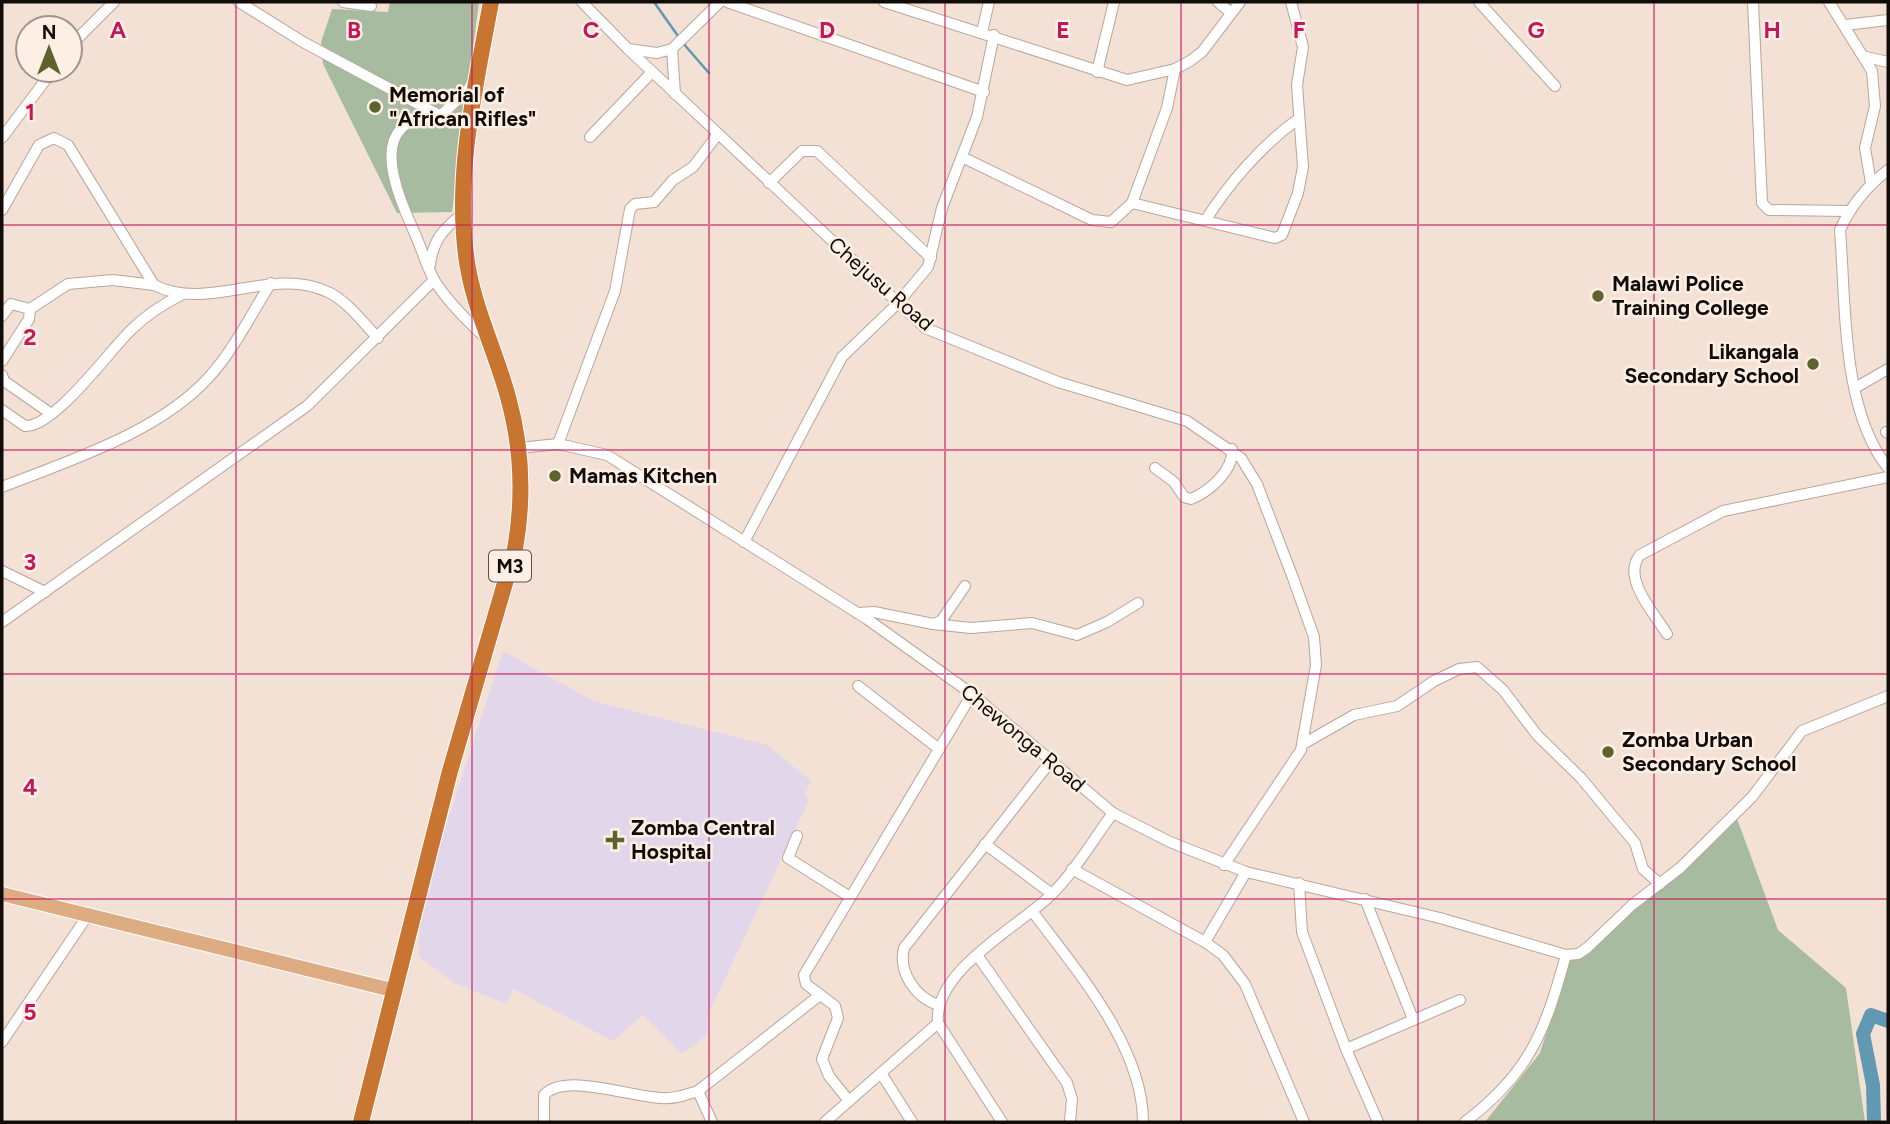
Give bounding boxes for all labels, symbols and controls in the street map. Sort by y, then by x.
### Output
north arrow [14,14,84,84]
text: A [110,16,127,44]
text: B [347,16,361,44]
text: C [583,16,600,44]
text: D [819,16,835,44]
text: E [1056,16,1070,44]
text: F [1293,16,1306,44]
text: G [1527,16,1545,44]
text: H [1763,16,1781,44]
text: N [42,21,56,44]
place label: Memorial of "African Rifles" [389,82,536,131]
text: 1 [25,98,35,126]
marker: Memorial of "African Rifles" [367,99,383,115]
street label: Chejusu Road [824,231,939,336]
place label: Malawi Police Training College [1612,271,1769,320]
marker: Malawi Police Training College [1590,288,1606,304]
text: 2 [23,323,37,351]
place label: Likangala Secondary School [1625,339,1799,388]
marker: Likangala Secondary School [1805,356,1821,372]
place label: Mamas Kitchen [569,463,717,488]
marker: Mamas Kitchen [547,468,563,484]
text: 3 [24,548,36,576]
road number: M3 [489,551,531,582]
street label: Chewonga Road [956,678,1091,797]
place label: Zomba Urban Secondary School [1622,727,1796,776]
marker: Zomba Urban Secondary School [1600,744,1616,760]
text: 4 [23,773,37,801]
place label: Zomba Central Hospital [631,815,775,864]
marker: Zomba Central Hospital [605,830,625,850]
text: 5 [23,998,37,1026]

